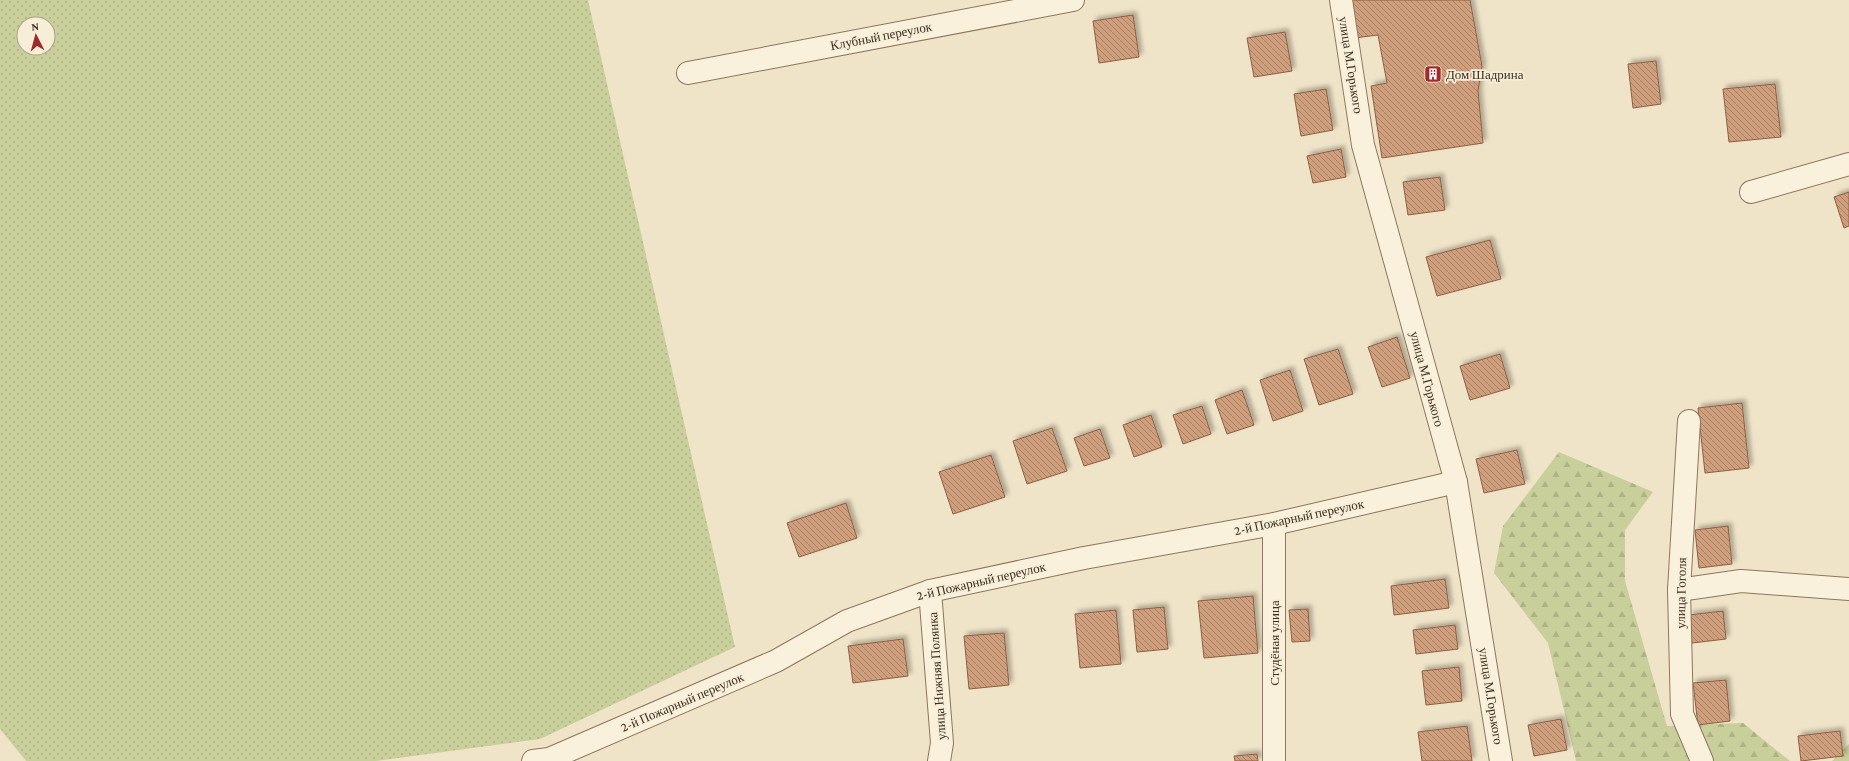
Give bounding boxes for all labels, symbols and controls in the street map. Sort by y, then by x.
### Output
street label: улица М.Горького [1336,15,1366,115]
north arrow [16,16,56,56]
street label: Клубный переулок [829,19,934,53]
text: N [31,20,40,32]
building icon: Дом Шадрина [1423,64,1443,84]
place label: Дом Шадрина [1446,67,1524,82]
street label: улица М.Горького [1407,330,1447,428]
street label: 2-й Пожарный переулок [1233,496,1366,538]
street label: улица Гоголя [1673,557,1689,629]
street label: 2-й Пожарный переулок [915,559,1048,603]
street label: Студёная улица [1267,600,1282,686]
street label: улица Нижняя Полянка [925,611,949,740]
street label: улица М.Горького [1476,646,1506,746]
street label: 2-й Пожарный переулок [618,669,746,735]

